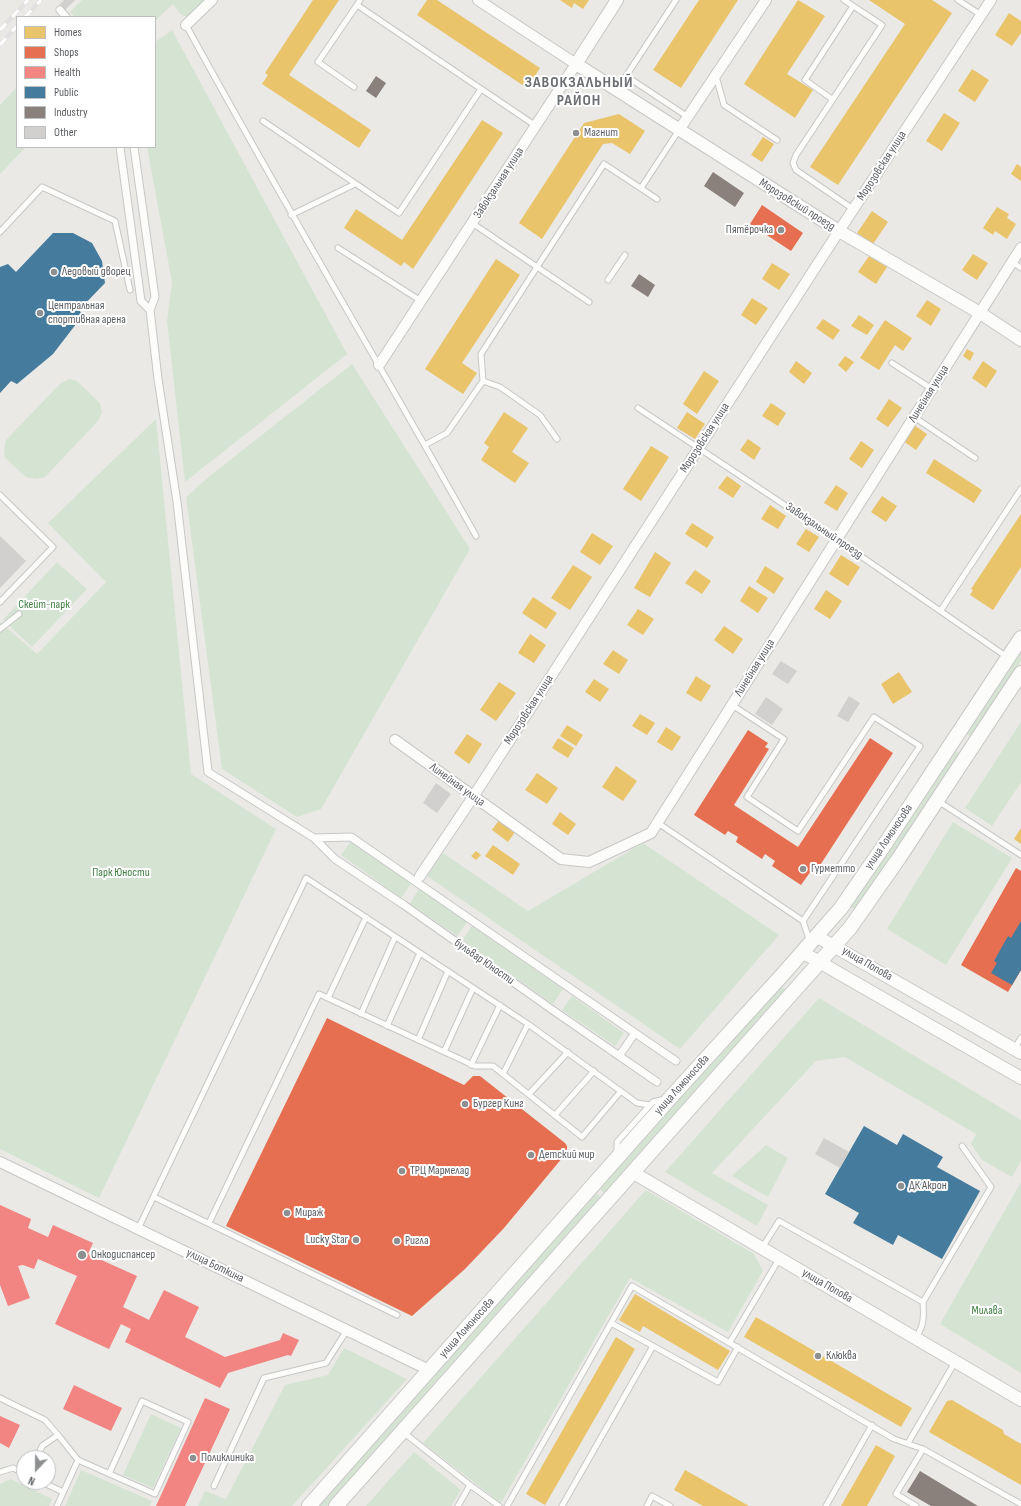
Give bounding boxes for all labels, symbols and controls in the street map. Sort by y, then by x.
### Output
legend [16,16,156,148]
text: Homes [54,25,82,40]
text: Shops [54,45,79,60]
text: Health [54,65,81,80]
district label: ЗАВОКЗАЛЬНЫЙ РАЙОН [524,73,634,111]
text: Public [54,85,79,100]
text: Industry [54,105,88,120]
text: Other [54,125,77,140]
place label: Магнит [584,126,618,140]
marker: Магнит [571,128,581,138]
street label: Морозовская улица [854,128,910,204]
street label: Завокзальная улица [471,145,527,221]
street label: Морозовский проезд [756,176,838,234]
place label: Пятёрочка [726,223,773,237]
marker: Пятёрочка [776,225,786,235]
place label: Ледовый дворец [62,265,131,279]
marker: Ледовый дворец [49,267,59,277]
place label: Центральная спортивная арена [48,299,126,327]
marker: Центральная спортивная арена [35,308,45,318]
street label: Линейная улица [906,363,952,425]
street label: Морозовская улица [677,400,733,476]
street label: Завокзальный проезд [783,500,865,562]
park label: Скейт-парк [18,598,70,612]
street label: Линейная улица [732,637,778,699]
street label: Морозовская улица [501,672,557,748]
street label: Линейная улица [427,760,487,810]
street label: улица Ломоносова [862,802,916,872]
place label: Гурметто [811,862,855,876]
marker: Гурметто [798,864,808,874]
park label: Парк Юности [92,866,150,880]
street label: бульвар Юности [451,936,517,988]
street label: улица Попова [839,944,895,984]
street label: улица Ломоносова [651,1052,713,1118]
place label: Бургер Кинг [473,1097,524,1111]
marker: Бургер Кинг [460,1099,470,1109]
place label: Детский мир [539,1148,594,1162]
marker: Детский мир [526,1150,536,1160]
place label: ТРЦ Мармелад [410,1164,469,1178]
marker: ТРЦ Мармелад [397,1166,407,1176]
place label: ДК Акрон [909,1179,947,1193]
marker: ДК Акрон [896,1181,906,1191]
place label: Мираж [295,1206,323,1220]
marker: Мираж [282,1208,292,1218]
place label: Lucky Star [306,1233,348,1247]
place label: Ригла [405,1234,429,1248]
marker: Lucky Star [351,1235,361,1245]
marker: Ригла [392,1236,402,1246]
street label: улица Боткина [184,1246,246,1286]
place label: Онкодиспансер [91,1248,155,1262]
marker: Онкодиспансер [76,1249,88,1261]
street label: улица Попова [799,1266,855,1306]
street label: улица Ломоносова [436,1295,498,1361]
park label: Милава [972,1304,1002,1318]
place label: Клюква [826,1349,857,1363]
marker: Клюква [813,1351,823,1361]
north arrow [16,1450,56,1490]
place label: Поликлиника [201,1451,254,1465]
marker: Поликлиника [188,1453,198,1463]
text: N [27,1474,37,1488]

